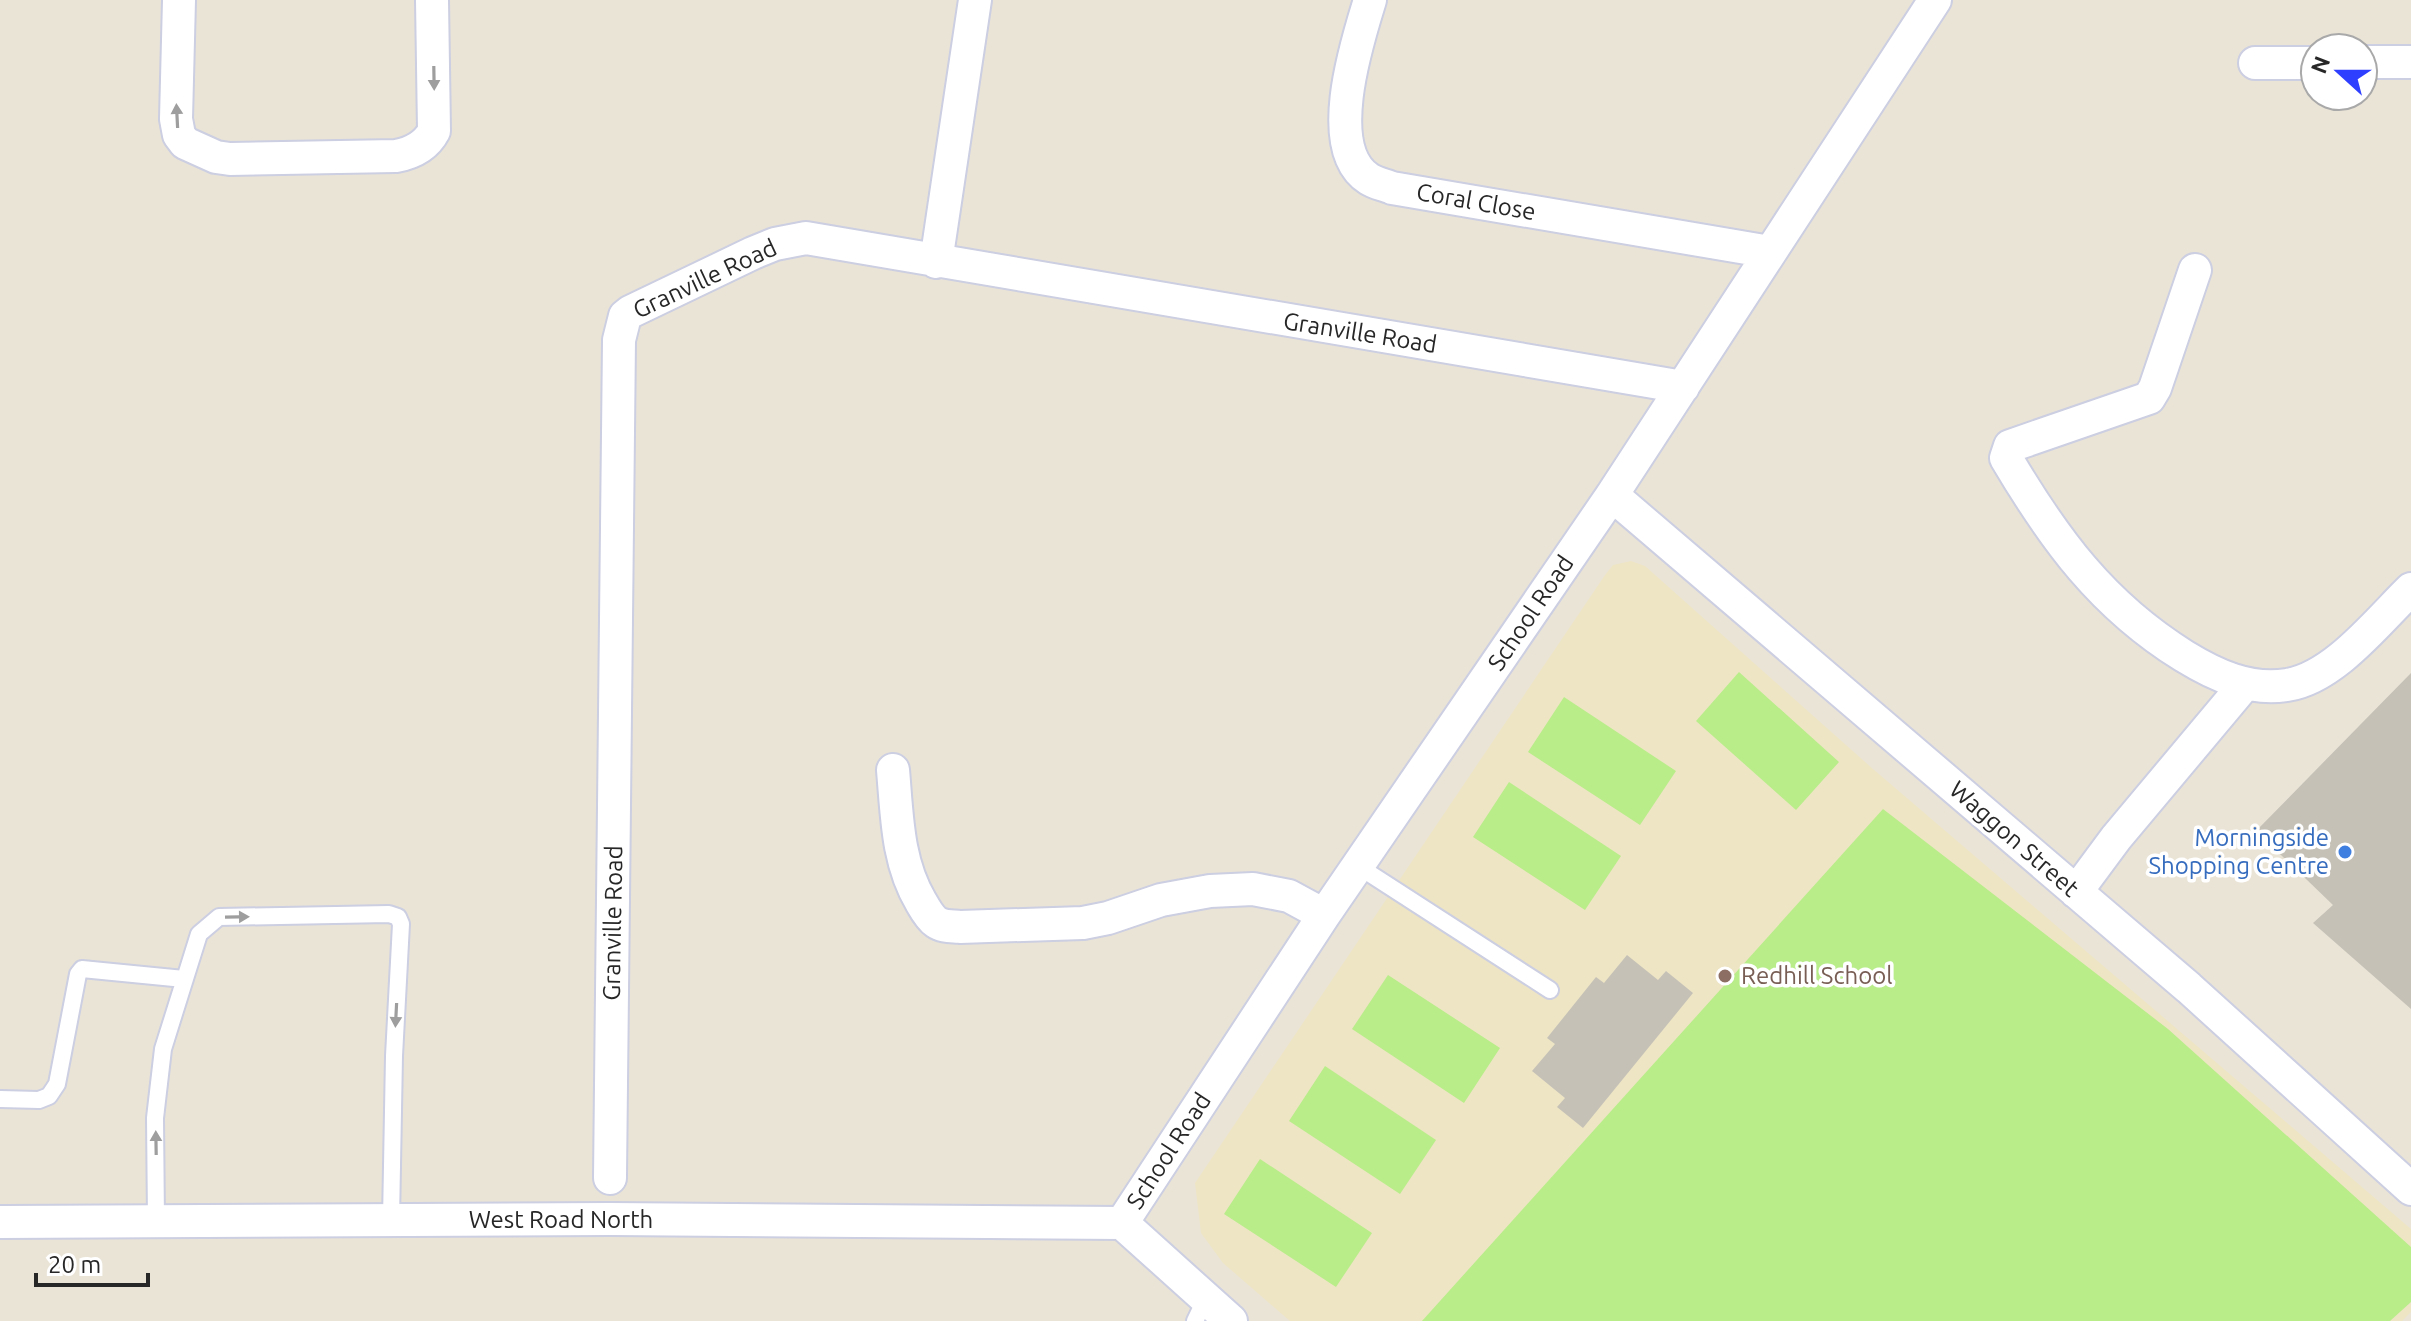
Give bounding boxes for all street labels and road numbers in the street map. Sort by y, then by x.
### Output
street label: Coral Close [1414,178,1538,225]
street label: Granville Road [629,234,781,324]
street label: Granville Road [1281,307,1439,358]
street label: School Road [1482,550,1579,675]
street label: Waggon Street [1944,775,2085,902]
street label: Granville Road [598,845,627,1001]
street label: School Road [1121,1088,1216,1214]
street label: West Road North [469,1206,653,1233]

